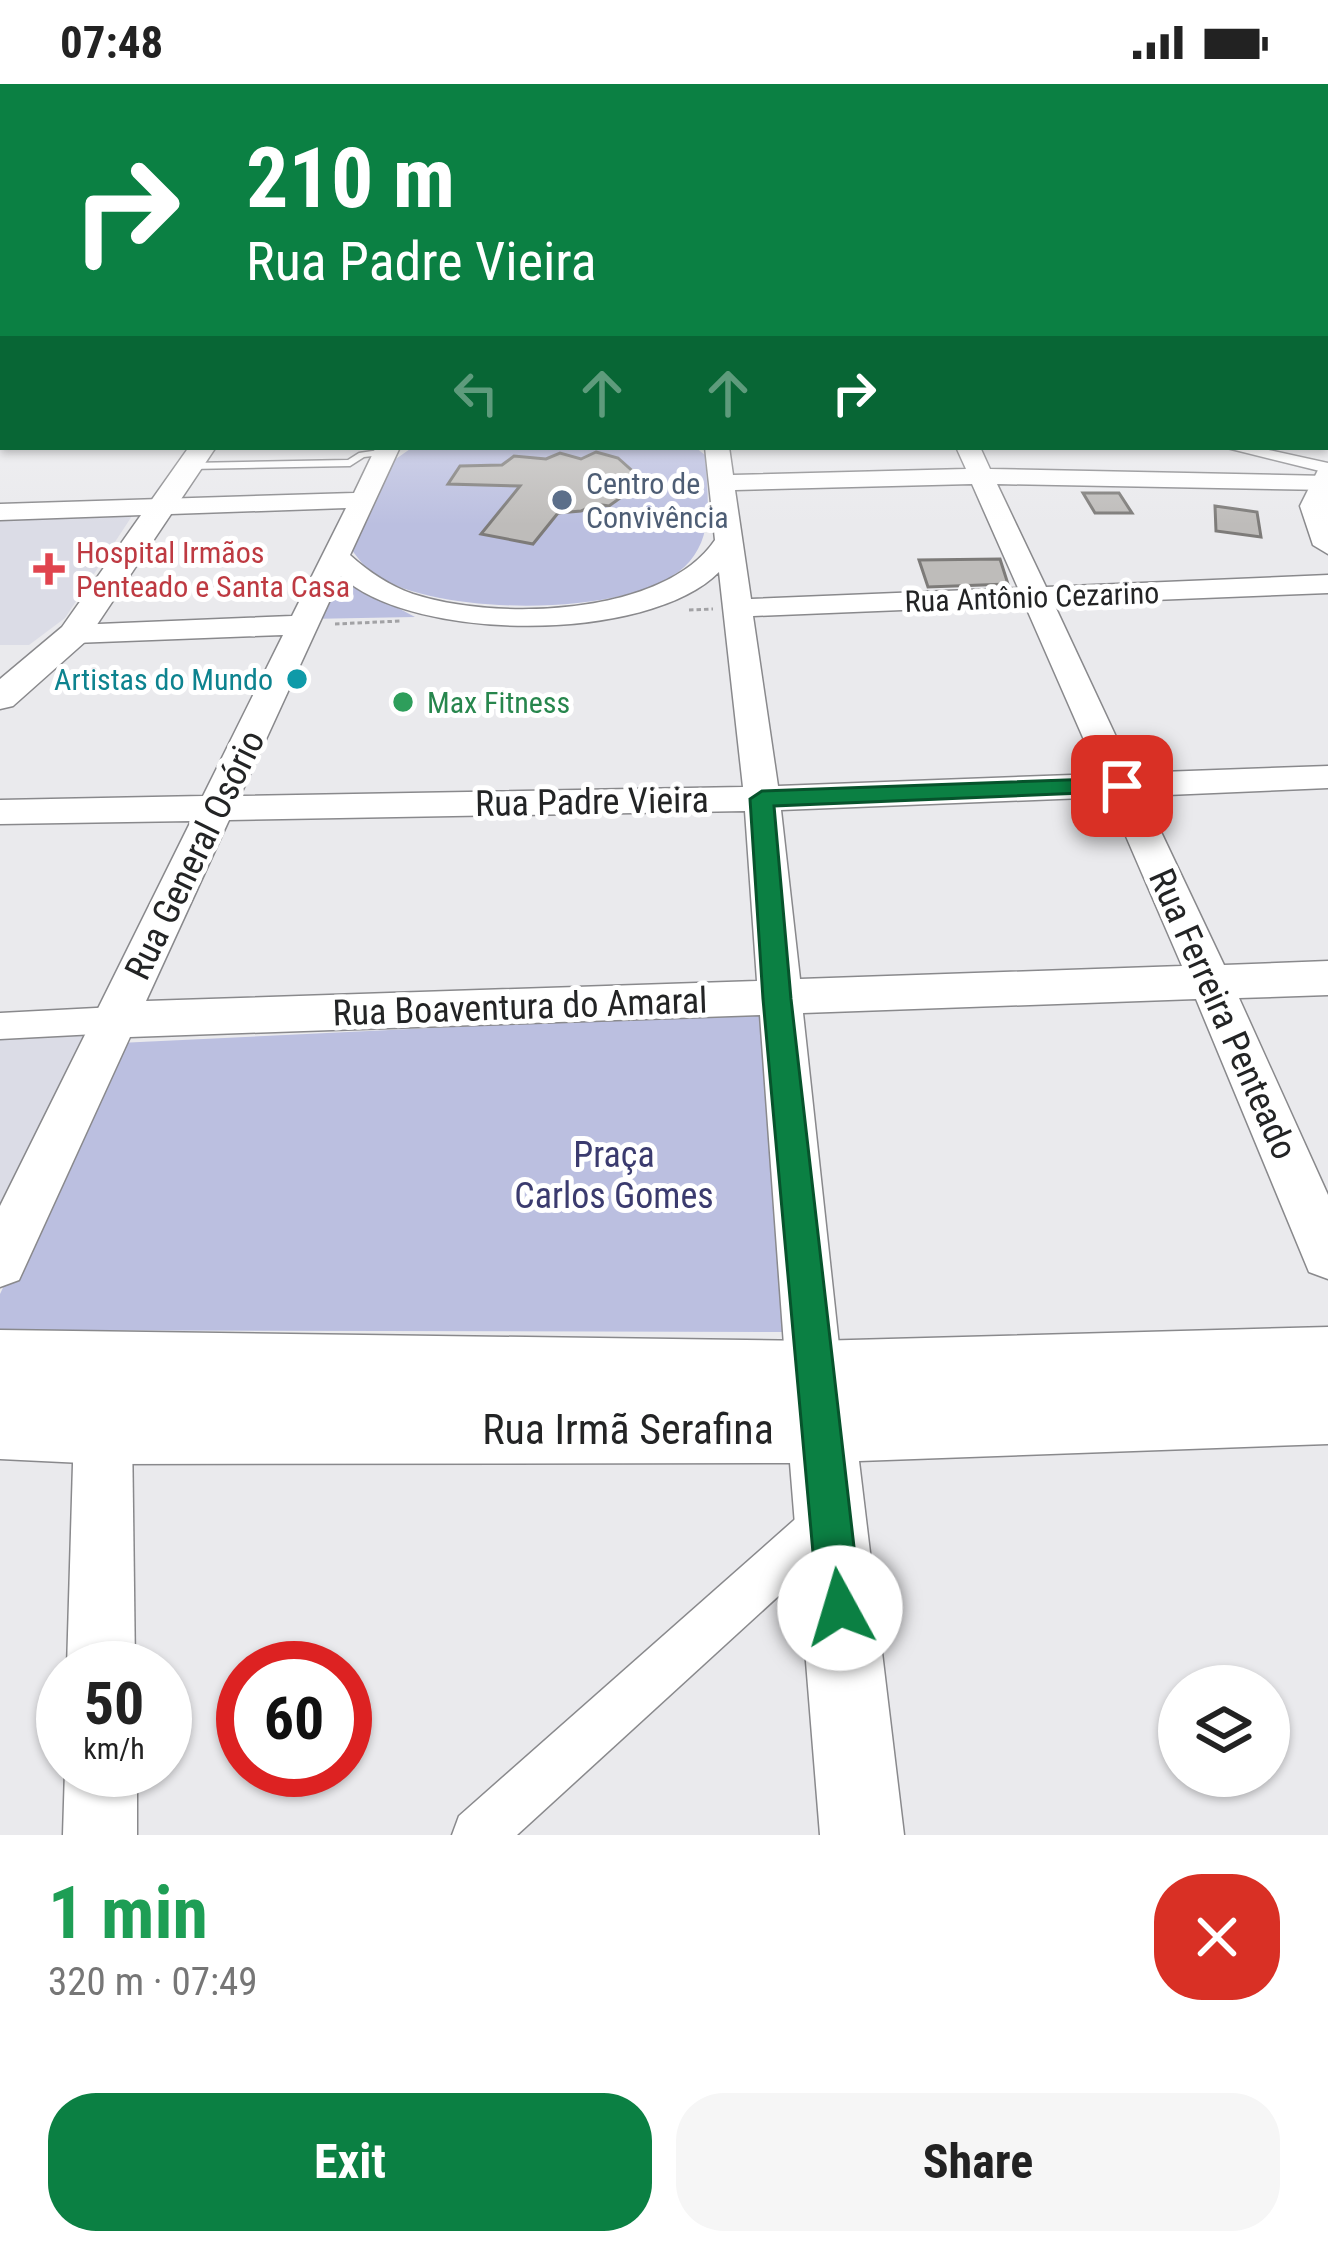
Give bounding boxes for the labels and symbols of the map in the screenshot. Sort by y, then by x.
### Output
place label: Centro de Convivência [586,466,729,535]
marker: Centro de Convivência [549,487,575,513]
place label: Hospital Irmãos Penteado e Santa Casa [76,535,350,604]
marker: Hospital Irmãos Penteado e Santa Casa [33,553,65,585]
street label: Rua Antônio Cezarino [904,575,1160,619]
place label: Artistas do Mundo [54,662,273,697]
marker: Artistas do Mundo [284,666,310,692]
place label: Max Fitness [427,685,570,720]
marker: Max Fitness [390,689,416,715]
street label: Rua General Osório [117,724,273,986]
pin [1071,735,1173,837]
street label: Rua Padre Vieira [475,779,709,825]
street label: Rua Ferreira Penteado [1140,862,1306,1166]
street label: Rua Boaventura do Amaral [332,979,708,1035]
park label: Praça Carlos Gomes [514,1134,714,1217]
street label: Rua Irmã Serafina [482,1405,774,1454]
position arrow [777,1545,903,1671]
speed limit sign: 60 [216,1641,372,1797]

